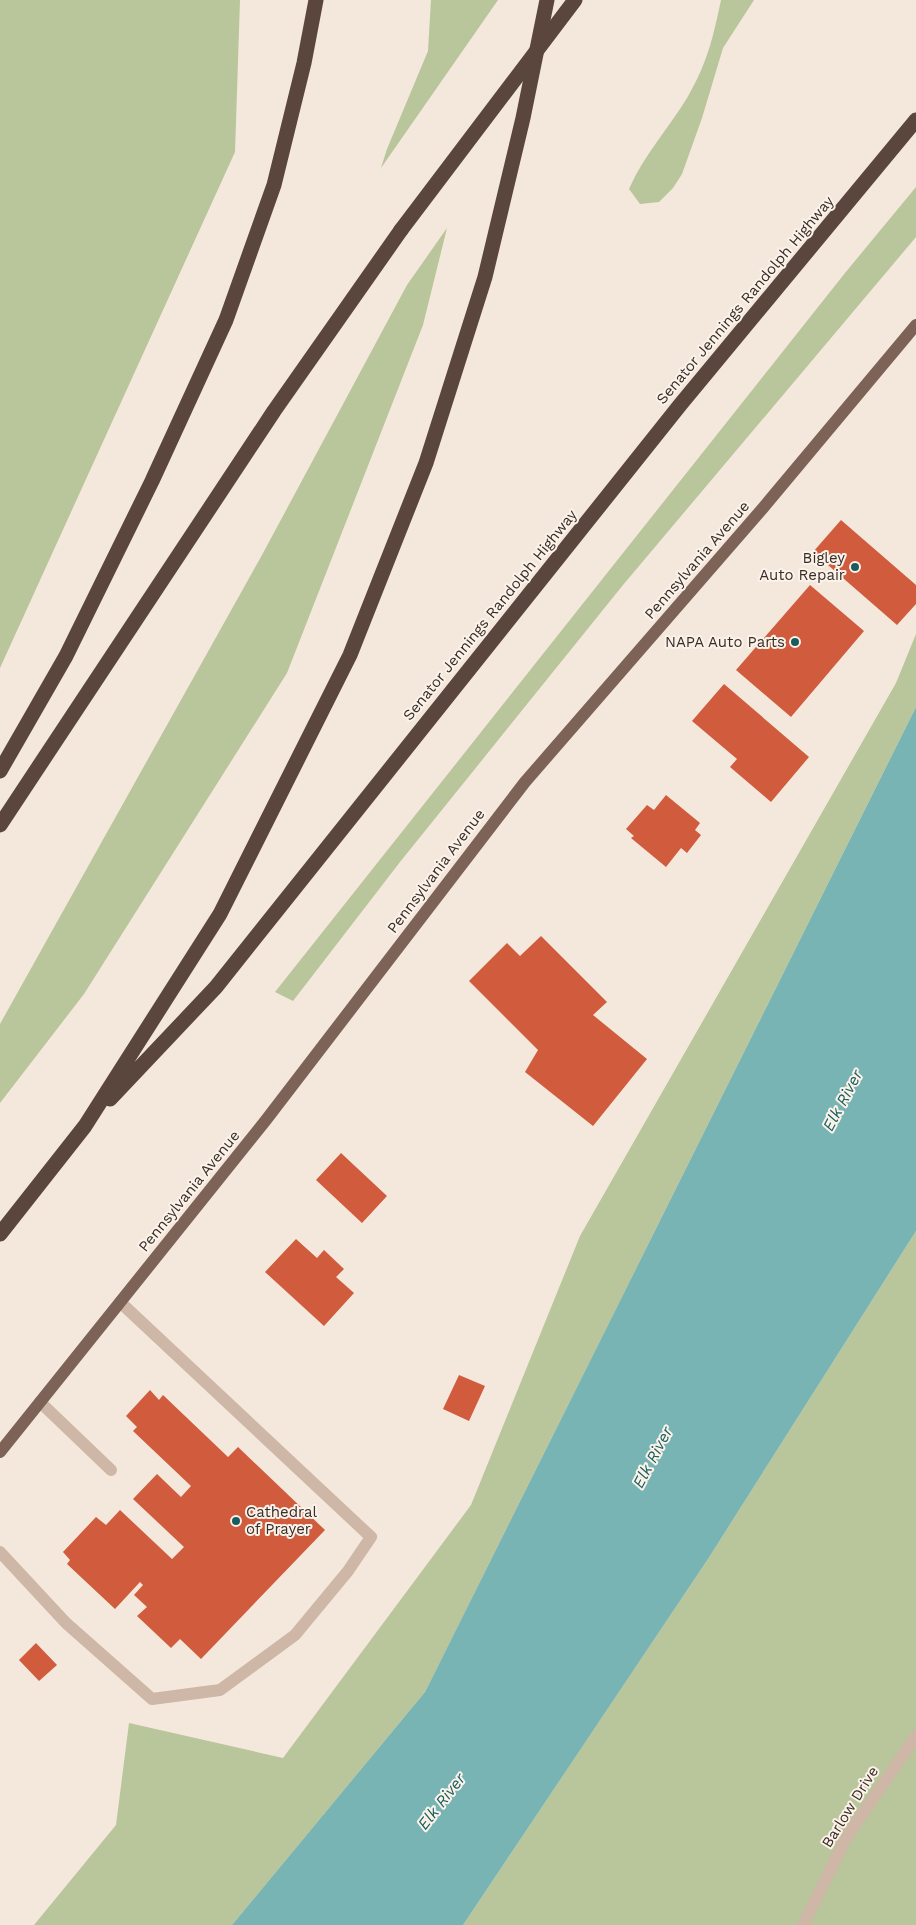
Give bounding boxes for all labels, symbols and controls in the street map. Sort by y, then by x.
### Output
street label: Senator Jennings Randolph Highway [653,192,838,408]
street label: Pennsylvania Avenue [641,497,753,623]
street label: Senator Jennings Randolph Highway [399,506,581,724]
place label: Bigley Auto Repair [759,549,845,584]
marker: Bigley Auto Repair [849,561,861,573]
place label: NAPA Auto Parts [665,633,785,651]
marker: NAPA Auto Parts [789,636,801,648]
street label: Pennsylvania Avenue [383,805,489,937]
water label: Elk River [818,1066,867,1134]
street label: Pennsylvania Avenue [135,1127,243,1255]
water label: Elk River [628,1423,677,1491]
place label: Cathedral of Prayer [246,1503,318,1538]
marker: Cathedral of Prayer [230,1515,242,1527]
street label: Barlow Drive [818,1763,882,1851]
water label: Elk River [413,1769,470,1833]

